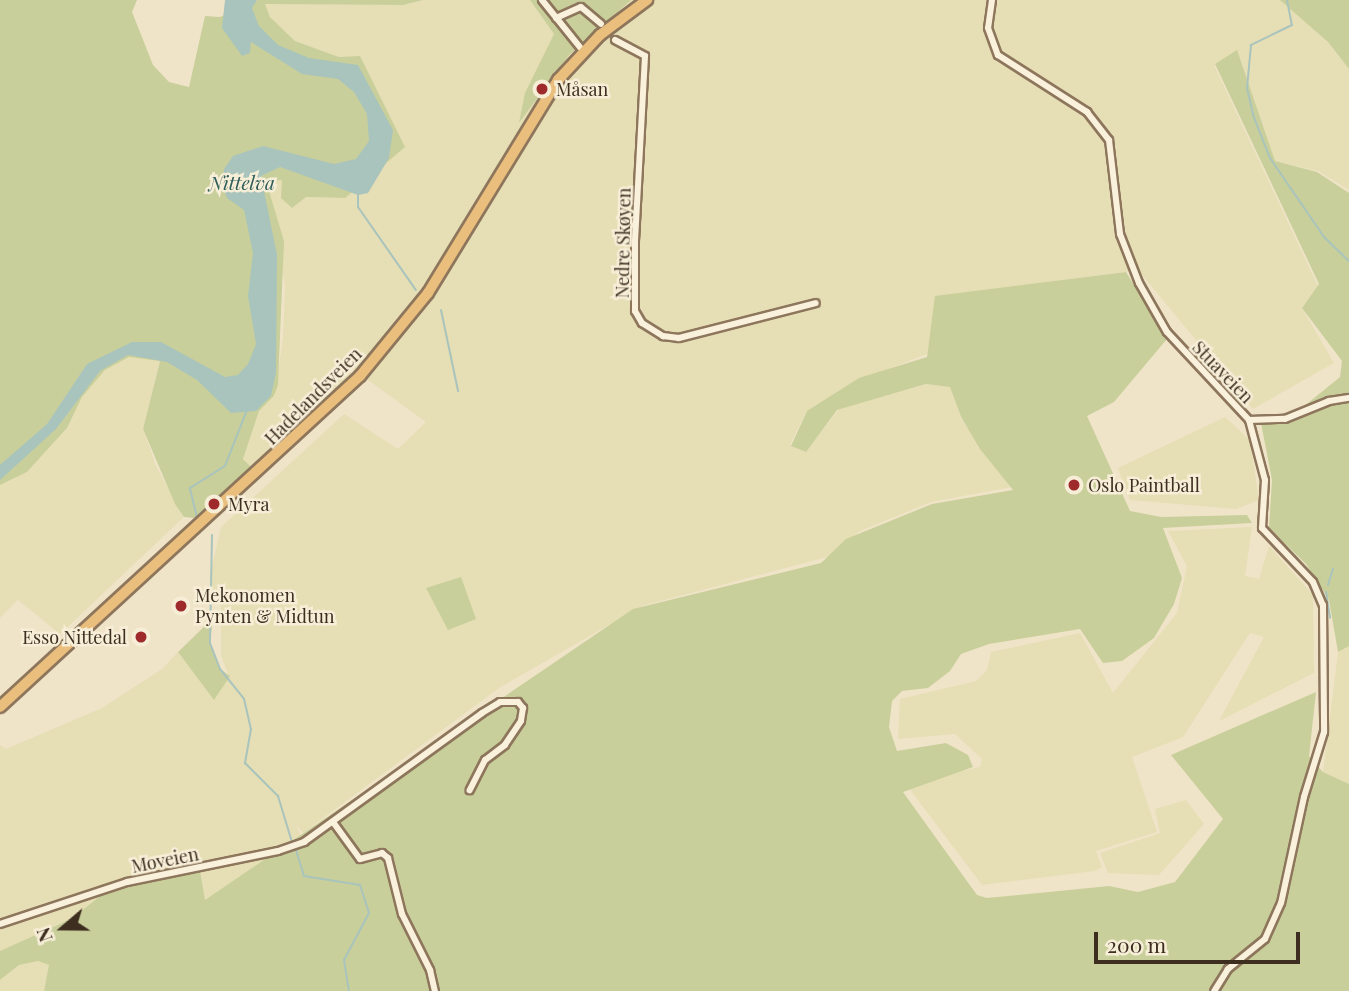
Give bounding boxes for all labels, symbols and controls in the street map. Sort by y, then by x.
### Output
place label: Måsan [556,78,608,100]
marker: Måsan [534,81,550,97]
water label: Nittelva [209,172,275,194]
street label: Nedre Skøyen [611,187,635,299]
street label: Stuaveien [1188,336,1258,408]
street label: Hadelandsveien [260,343,366,449]
place label: Oslo Paintball [1088,474,1200,496]
marker: Oslo Paintball [1066,477,1082,493]
place label: Myra [228,493,269,515]
marker: Myra [206,496,222,512]
place label: Mekonomen Pynten & Midtun [195,585,335,628]
marker: Mekonomen Pynten & Midtun [173,598,189,614]
place label: Esso Nittedal [22,626,127,648]
marker: Esso Nittedal [133,629,149,645]
street label: Moveien [130,843,200,877]
north arrow [28,893,98,963]
scale bar [1097,918,1304,962]
text: N [29,924,58,946]
text: 200 m [1107,930,1166,958]

